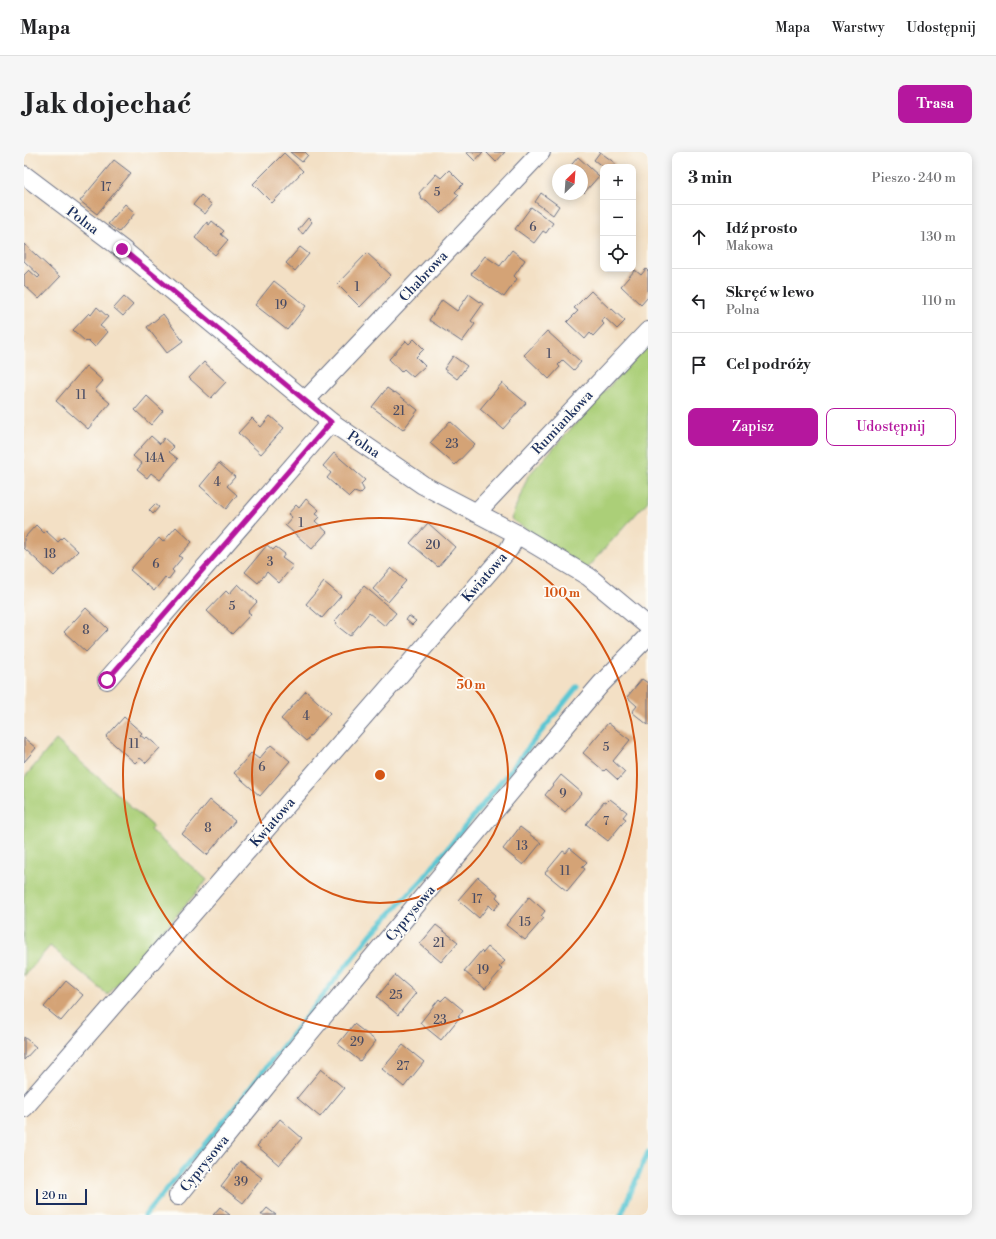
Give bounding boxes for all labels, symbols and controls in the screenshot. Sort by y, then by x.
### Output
text: Mapa [20,16,70,40]
text: Mapa [775,19,810,37]
text: Warstwy [832,19,885,37]
text: Udostępnij [907,19,976,37]
button: Trasa [898,85,972,123]
text: Jak dojechać [24,87,191,122]
north arrow [552,164,588,200]
map controls [600,164,636,272]
button: + [600,164,636,200]
text: 3 min [688,167,732,189]
text: Pieszo · 240 m [872,170,956,186]
house number: 17 [101,180,111,195]
house number: 5 [434,185,441,200]
button: − [600,200,636,236]
street label: Polna [63,203,103,239]
text: Idź prosto [726,219,798,238]
house number: 6 [529,220,537,235]
icon: ahead [688,226,710,248]
text: 130 m [921,229,956,245]
button: locate [600,236,636,272]
text: Makowa [726,238,773,254]
route end [113,240,131,258]
street label: Chabrowa [396,247,453,306]
house number: 1 [354,280,360,295]
text: Skręć w lewo [726,283,814,302]
icon: left [688,290,710,312]
text: 110 m [922,293,956,309]
house number: 19 [275,298,287,313]
text: Polna [726,302,760,318]
house number: 1 [546,347,552,362]
icon: arrive [688,354,710,376]
text: Cel podróży [726,355,811,374]
street label: Rumiankowa [528,386,598,459]
house number: 11 [76,388,87,403]
house number: 21 [393,404,406,419]
button: Zapisz [688,408,818,446]
button: Udostępnij [826,408,956,446]
street label: Polna [343,427,384,463]
house number: 23 [445,437,459,452]
house number: 14A [145,451,166,466]
house number: 4 [213,475,221,490]
house number: 1 [298,516,304,531]
house number: 20 [426,538,440,553]
house number: 18 [44,547,56,562]
street label: Kwiatowa [458,548,512,606]
house number: 3 [267,555,274,570]
house number: 6 [152,557,160,572]
text: 100 m [544,586,580,601]
house number: 5 [229,599,236,614]
house number: 8 [82,623,90,638]
route start [98,671,116,689]
text: 50 m [456,678,486,693]
house number: 4 [302,709,310,724]
house number: 11 [129,737,140,752]
house number: 5 [603,740,610,755]
house number: 6 [258,760,266,775]
centre of rings [373,768,387,782]
house number: 9 [559,787,567,802]
street label: Kwiatowa [246,793,300,851]
house number: 7 [603,814,609,829]
house number: 8 [204,821,212,836]
house number: 13 [516,839,528,854]
house number: 11 [560,864,571,879]
street label: Cyprysowa [382,881,440,946]
house number: 17 [472,892,482,907]
house number: 15 [519,915,531,930]
house number: 21 [433,936,446,951]
house number: 19 [477,963,489,978]
house number: 25 [389,988,403,1003]
house number: 23 [433,1013,447,1028]
house number: 29 [350,1035,364,1050]
house number: 27 [397,1059,409,1074]
street label: Cyprysowa [176,1131,234,1196]
house number: 39 [234,1175,248,1190]
scale bar [36,1187,87,1206]
text: 20 m [42,1189,67,1203]

